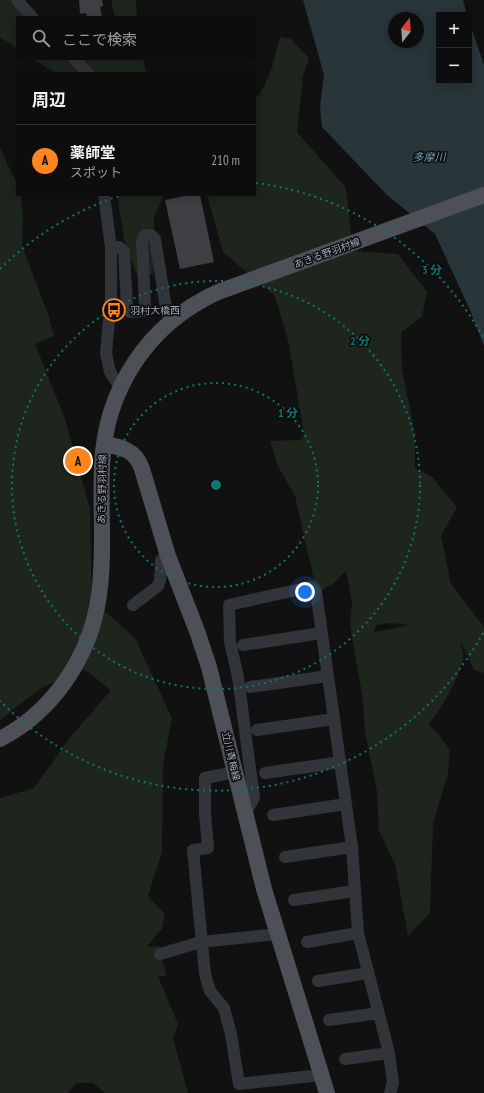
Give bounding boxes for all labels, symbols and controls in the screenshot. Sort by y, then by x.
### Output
north arrow [388,12,424,48]
map controls [436,12,472,84]
button: + [436,12,472,48]
search box [16,16,256,60]
icon: search [30,27,52,49]
text: ここで検索 [62,30,137,49]
button: − [436,48,472,84]
text: 周辺 [32,89,66,111]
text: 薬師堂 [70,143,115,162]
water label: 多摩川 [413,150,446,164]
text: A [42,152,48,169]
text: 210 m [211,152,240,169]
text: スポット [70,164,122,181]
street label: あきる野羽村線 [292,235,362,271]
text: 3 分 [422,262,442,277]
bus stop icon: 羽村大橋西 [101,297,127,323]
place label: 羽村大橋西 [130,304,180,317]
text: 2 分 [350,333,370,348]
text: 1 分 [278,405,298,420]
pin: A [65,446,91,476]
street label: あきる野羽村線 [95,454,109,524]
centre of rings [209,478,223,492]
your location [295,582,315,602]
street label: 立川青梅線 [219,730,243,782]

